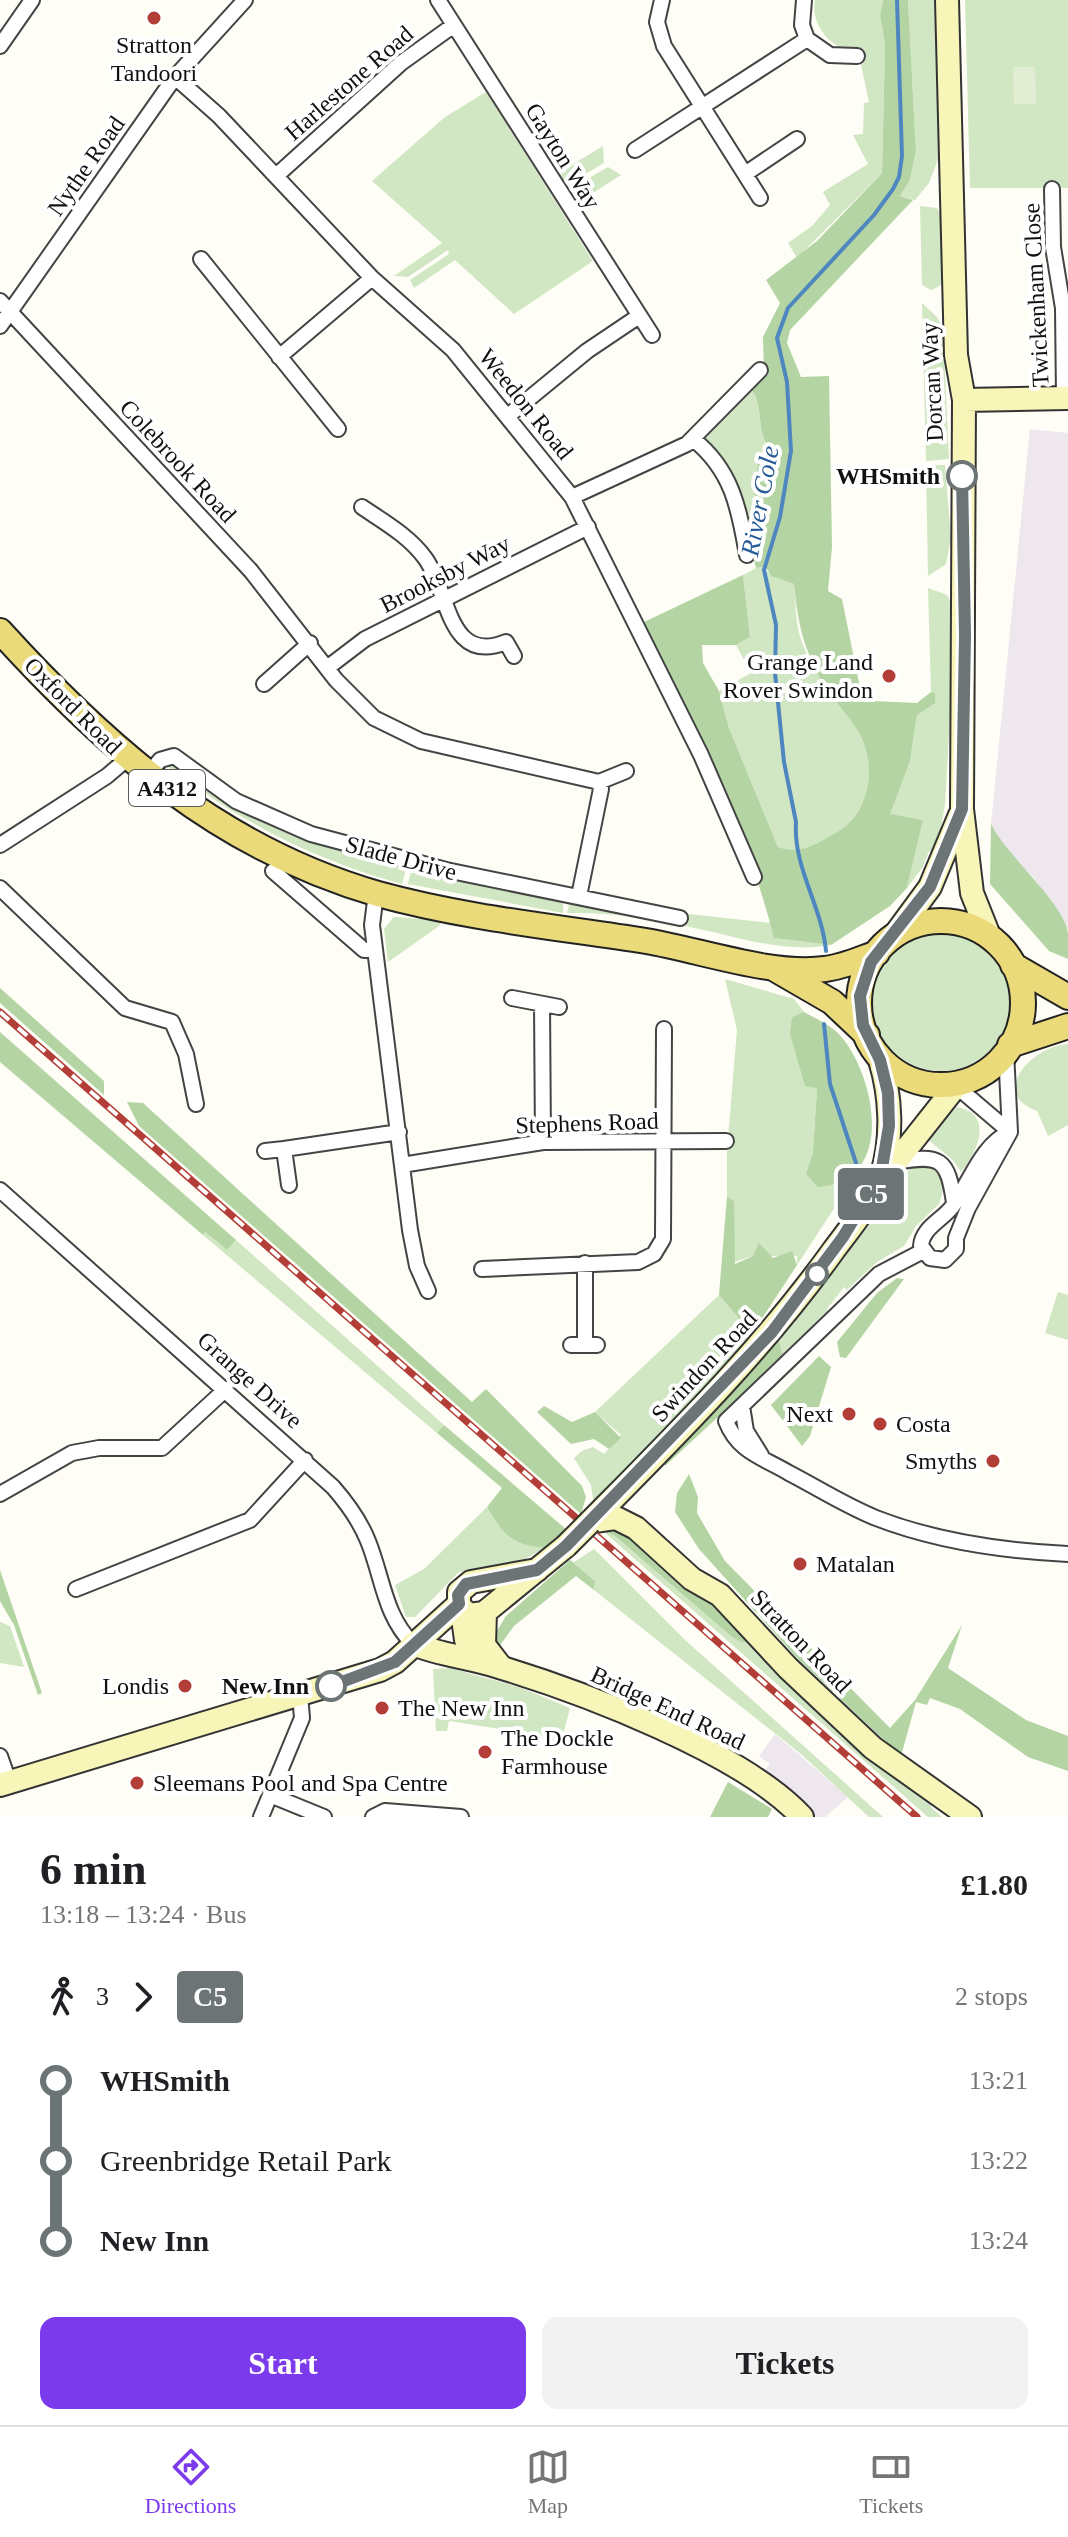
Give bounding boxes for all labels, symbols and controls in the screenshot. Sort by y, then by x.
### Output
marker: Stratton Tandoori [145,9,163,27]
street label: Harlestone Road [280,20,418,146]
place label: Stratton Tandoori [111,32,197,86]
street label: Gayton Way [520,98,606,214]
street label: Nythe Road [42,111,130,221]
street label: Twickenham Close [1018,202,1054,388]
street label: Dorcan Way [916,322,948,442]
street label: Weedon Road [474,343,578,465]
street label: Colebrook Road [115,394,241,528]
water label: River Cole [735,443,785,560]
marker: WHSmith [947,461,977,491]
place label: WHSmith [836,463,940,489]
street label: Brooksby Way [376,530,514,618]
place label: Grange Land Rover Swindon [723,649,873,703]
street label: Oxford Road [19,652,127,760]
marker: Grange Land Rover Swindon [880,667,898,685]
road number: A4312 [129,770,205,806]
street label: Slade Drive [343,831,459,885]
street label: Stephens Road [515,1108,659,1138]
line badge: C5 [835,1168,907,1220]
text: C5 [854,1178,888,1209]
unlabelled marker [806,1263,828,1285]
street label: Swindon Road [646,1305,762,1427]
street label: Grange Drive [193,1326,307,1434]
place label: Next [786,1401,833,1427]
marker: Next [840,1405,858,1423]
place label: Costa [896,1411,951,1437]
marker: Costa [871,1415,889,1433]
place label: Smyths [905,1448,977,1474]
marker: Smyths [984,1452,1002,1470]
place label: Matalan [816,1551,895,1577]
marker: Matalan [791,1555,809,1573]
street label: Stratton Road [746,1584,856,1698]
street label: Bridge End Road [587,1661,749,1755]
marker: New Inn [316,1671,346,1701]
place label: Londis [102,1673,169,1699]
place label: New Inn [222,1673,309,1699]
marker: Londis [176,1677,194,1695]
place label: The New Inn [398,1695,525,1721]
marker: The New Inn [373,1699,391,1717]
place label: The Dockle Farmhouse [501,1725,614,1779]
marker: The Dockle Farmhouse [476,1743,494,1761]
place label: Sleemans Pool and Spa Centre [153,1770,448,1796]
marker: Sleemans Pool and Spa Centre [128,1774,146,1792]
text: 6 min [40,1845,146,1894]
text: £1.80 [961,1868,1028,1901]
text: 13:18 – 13:24 · Bus [40,1900,247,1929]
icon: walk [40,1975,84,2019]
icon: forward [121,1975,165,2019]
text: C5 [193,1981,227,2012]
text: 3 [96,1982,109,2011]
text: 2 stops [955,1982,1028,2011]
text: WHSmith [100,2064,230,2097]
text: 13:21 [969,2066,1028,2095]
text: Greenbridge Retail Park [100,2144,392,2177]
text: 13:22 [969,2146,1028,2175]
text: New Inn [100,2224,209,2257]
text: 13:24 [969,2226,1028,2255]
button: Start [40,2317,526,2409]
button: Tickets [542,2317,1028,2409]
tab: Directions [145,2445,236,2519]
tab: Map [526,2445,570,2519]
tab: Tickets [859,2445,923,2519]

